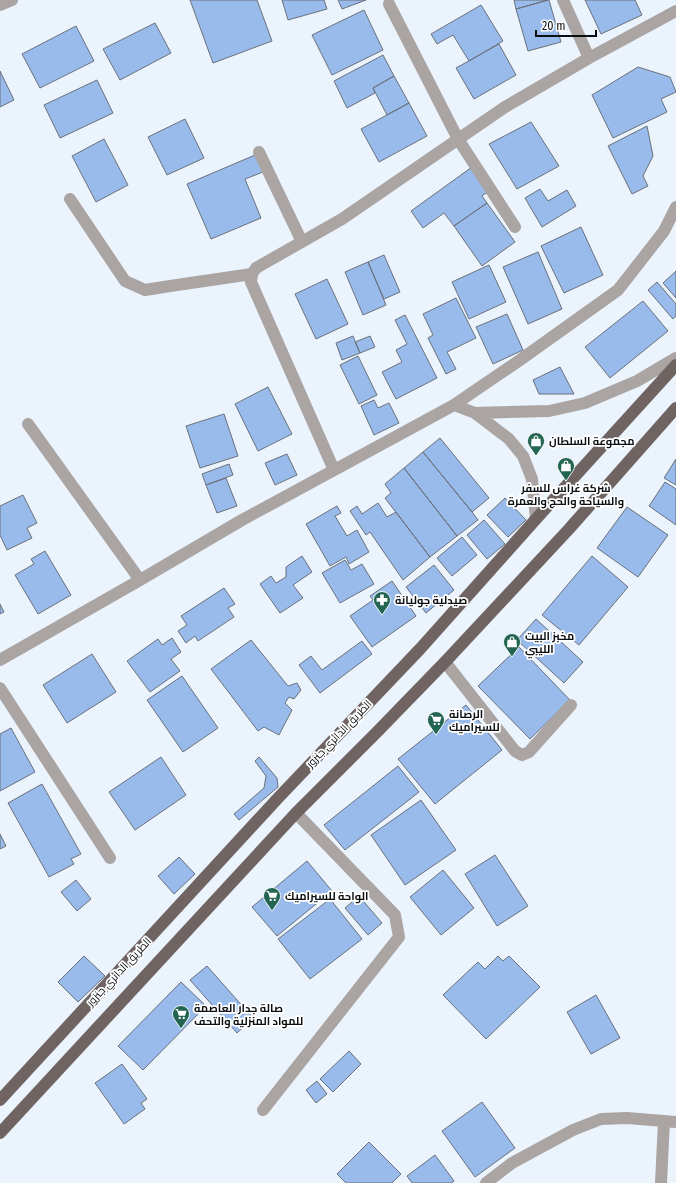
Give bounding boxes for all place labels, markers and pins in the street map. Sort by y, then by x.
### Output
shop icon: مجموعة السلطان [526,431,546,456]
place label: مجموعة السلطان [549,435,634,449]
shop icon: شركة غراس للسفر والسياحة والحج والعمرة [556,456,576,481]
place label: شركة غراس للسفر والسياحة والحج والعمرة [508,482,624,509]
pharmacy icon: صيدلية جوليانة [372,590,392,615]
place label: صيدلية جوليانة [395,594,467,608]
place label: مخبز البيت الليبي [525,630,574,659]
shop icon: مخبز البيت الليبي [502,632,522,657]
place label: الرصانة للسيراميك [449,708,500,734]
supermarket icon: الرصانة للسيراميك [426,710,446,735]
supermarket icon: الواحة للسيراميك [262,886,282,911]
place label: الواحة للسيراميك [285,890,368,904]
place label: صالة جدار العاصمة للمواد المنزلية والتحف [194,1002,303,1029]
supermarket icon: صالة جدار العاصمة للمواد المنزلية والتحف [171,1004,191,1029]

